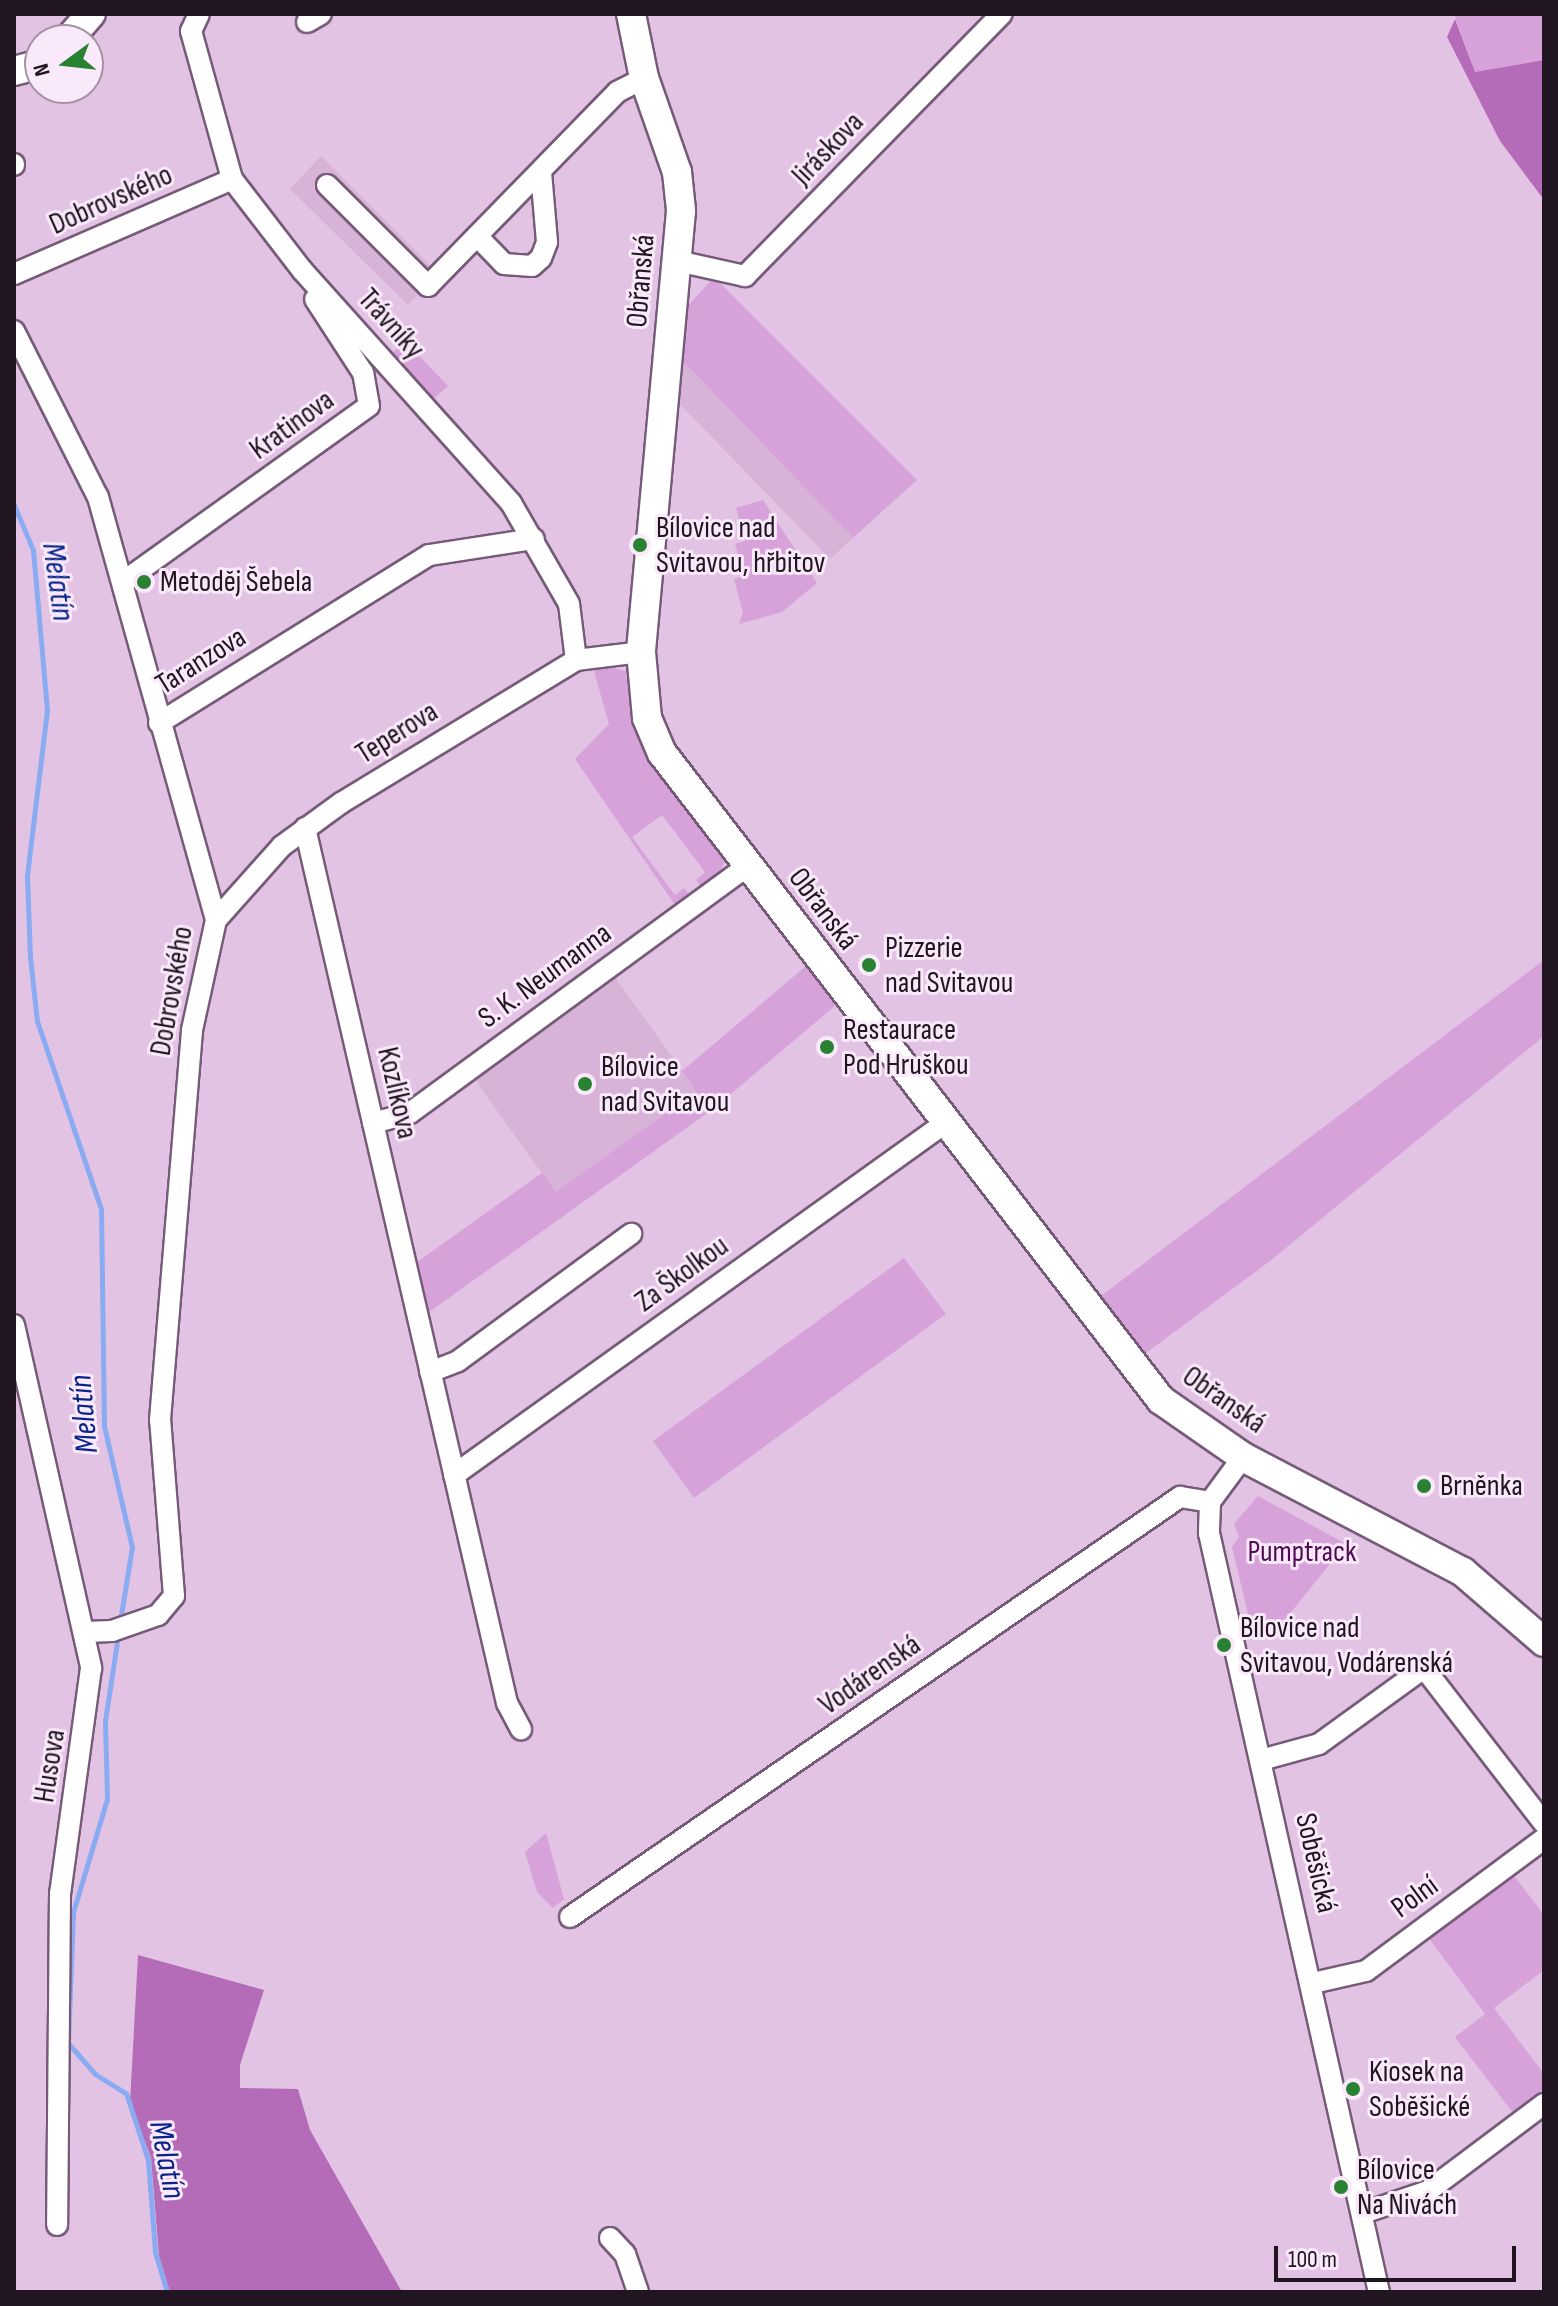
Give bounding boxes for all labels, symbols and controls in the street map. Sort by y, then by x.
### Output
north arrow [24,24,104,104]
text: N [28,61,57,79]
street label: Jiráskova [784,105,872,193]
street label: Dobrovského [44,157,178,243]
street label: Obřanská [619,233,663,329]
street label: Trávníky [350,281,432,367]
street label: Kratinova [243,382,341,468]
place label: Bílovice nad Svitavou, hřbitov [656,510,825,580]
marker: Bílovice nad Svitavou, hřbitov [631,536,649,554]
water label: Melatín [33,540,81,624]
place label: Metoděj Šebela [160,564,312,600]
marker: Metoděj Šebela [135,573,153,591]
street label: Taranzova [149,619,253,703]
street label: Teperova [349,694,445,772]
street label: Obřanská [780,861,866,957]
street label: S. K. Neumanna [471,916,619,1036]
street label: Dobrovského [143,924,201,1058]
place label: Pizzerie nad Svitavou [885,930,1013,1000]
marker: Pizzerie nad Svitavou [860,956,878,974]
place label: Restaurace Pod Hruškou [843,1012,969,1082]
marker: Restaurace Pod Hruškou [818,1038,836,1056]
street label: Kozlíkova [369,1044,425,1142]
place label: Bílovice nad Svitavou [601,1049,729,1120]
marker: Bílovice nad Svitavou [576,1075,594,1093]
street label: Za Školkou [628,1228,736,1320]
street label: Obřanská [1175,1358,1273,1442]
water label: Melatín [62,1373,108,1455]
place label: Brněnka [1440,1468,1523,1504]
marker: Brněnka [1415,1477,1433,1495]
park label: Pumptrack [1247,1534,1357,1570]
place label: Bílovice nad Svitavou, Vodárenská [1240,1610,1453,1680]
street label: Vodárenská [812,1627,928,1723]
marker: Bílovice nad Svitavou, Vodárenská [1215,1636,1233,1654]
street label: Husova [26,1727,74,1805]
street label: Soběšická [1287,1810,1345,1916]
street label: Polní [1385,1868,1445,1926]
place label: Kiosek na Soběšické [1369,2054,1470,2124]
marker: Kiosek na Soběšické [1344,2080,1362,2098]
water label: Melatín [140,2118,192,2202]
place label: Bílovice Na Nivách [1357,2152,1457,2222]
marker: Bílovice Na Nivách [1332,2178,1350,2196]
scale bar [1278,2230,1520,2280]
text: 100 m [1288,2245,1337,2274]

